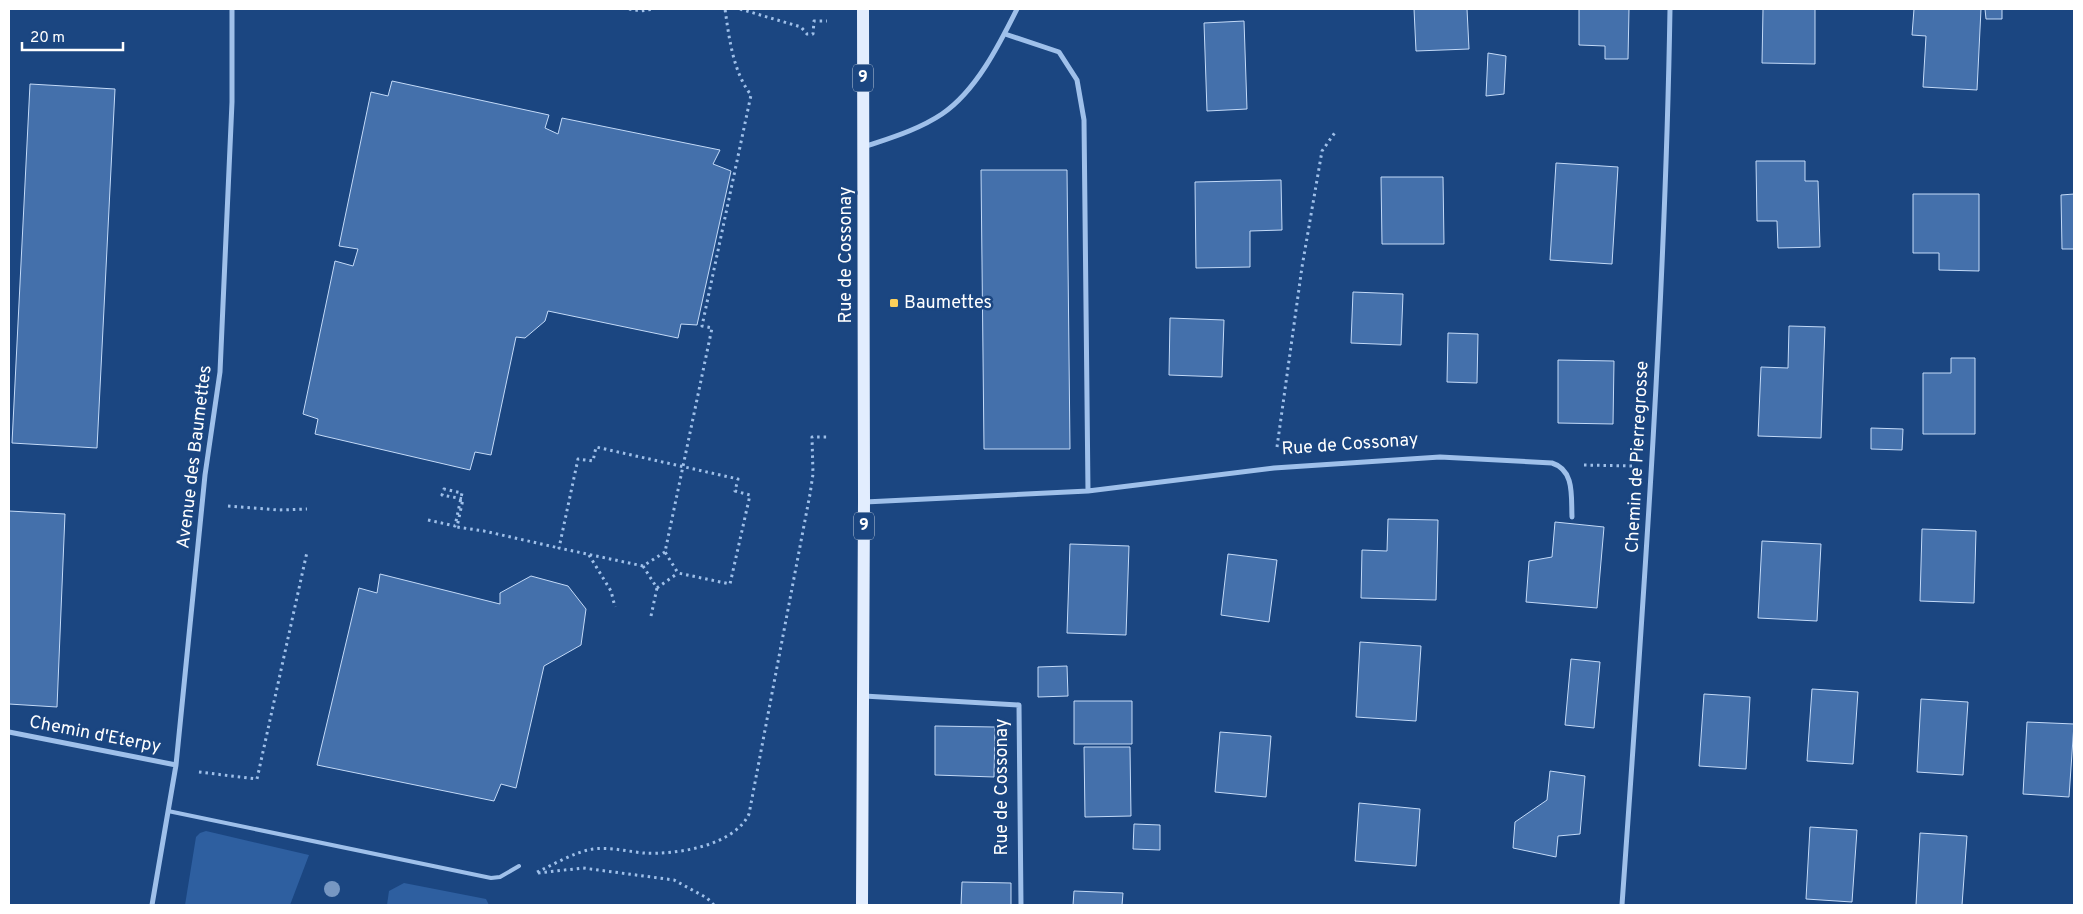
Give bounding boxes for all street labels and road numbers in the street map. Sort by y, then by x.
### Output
road number: 9 [853,64,873,92]
street label: Rue de Cossonay [835,186,858,324]
street label: Chemin de Pierregrosse [1621,360,1655,554]
street label: Avenue des Baumettes [172,364,218,550]
street label: Rue de Cossonay [1281,429,1419,461]
road number: 9 [854,512,874,540]
street label: Chemin d'Eterpy [27,711,163,759]
street label: Rue de Cossonay [991,718,1014,856]

